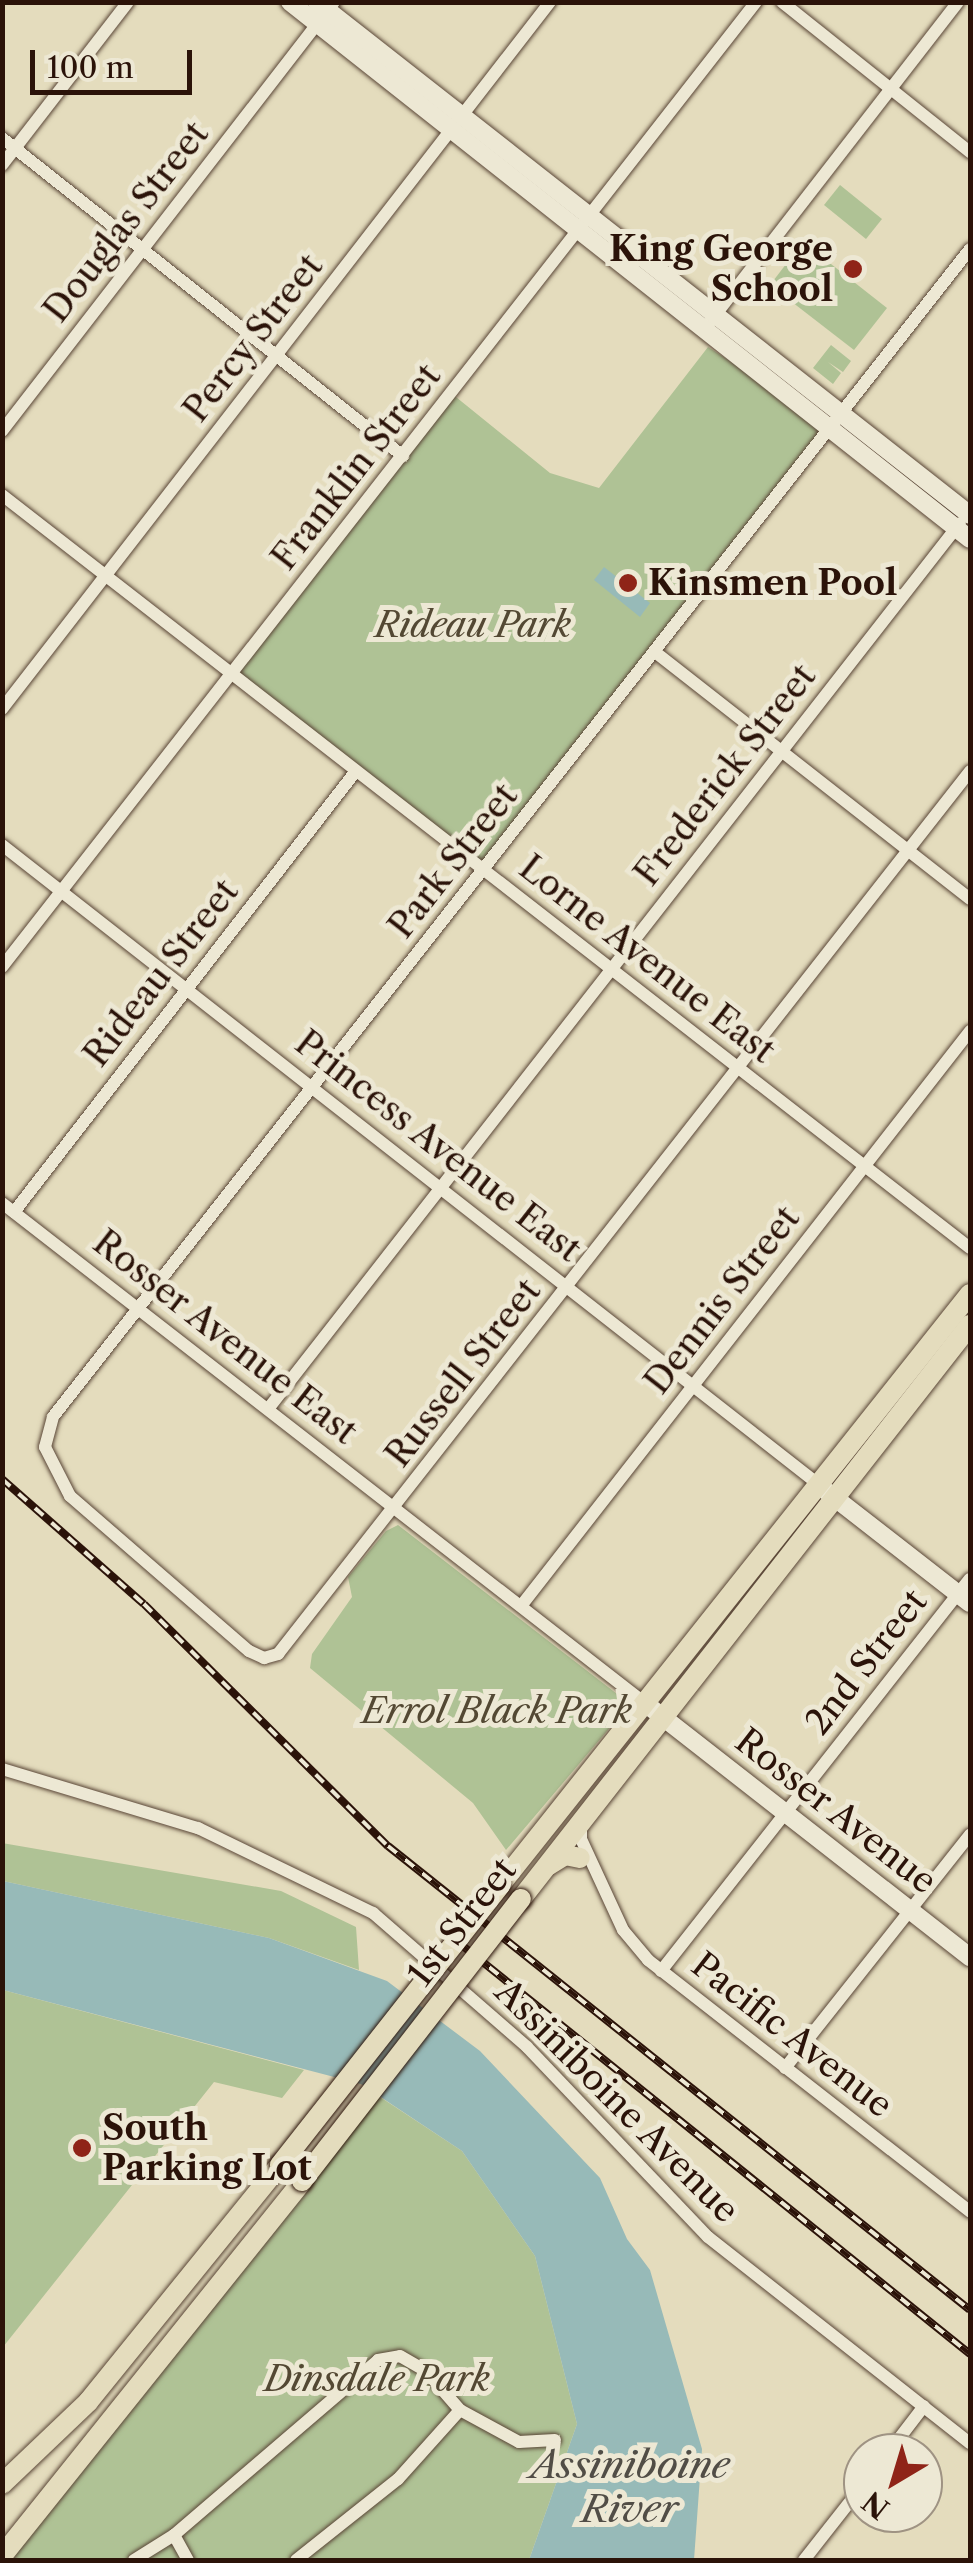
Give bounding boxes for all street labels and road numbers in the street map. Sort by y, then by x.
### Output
street label: Douglas Street [35,114,217,330]
street label: Percy Street [174,245,332,431]
street label: Franklin Street [263,356,449,578]
street label: Frederick Street [625,656,825,894]
street label: Park Street [380,775,526,947]
street label: Lorne Avenue East [510,846,784,1072]
street label: Rideau Street [75,871,247,1075]
street label: Princess Avenue East [286,1021,590,1271]
street label: Dennis Street [636,1198,808,1402]
street label: Rosser Avenue East [84,1221,366,1453]
street label: Russell Street [377,1271,549,1475]
street label: 2nd Street [797,1581,935,1743]
street label: Rosser Avenue [726,1719,946,1903]
street label: 1st Street [399,1850,525,1994]
street label: Pacific Avenue [683,1943,901,2127]
street label: Assiniboine Avenue [486,1970,748,2232]

